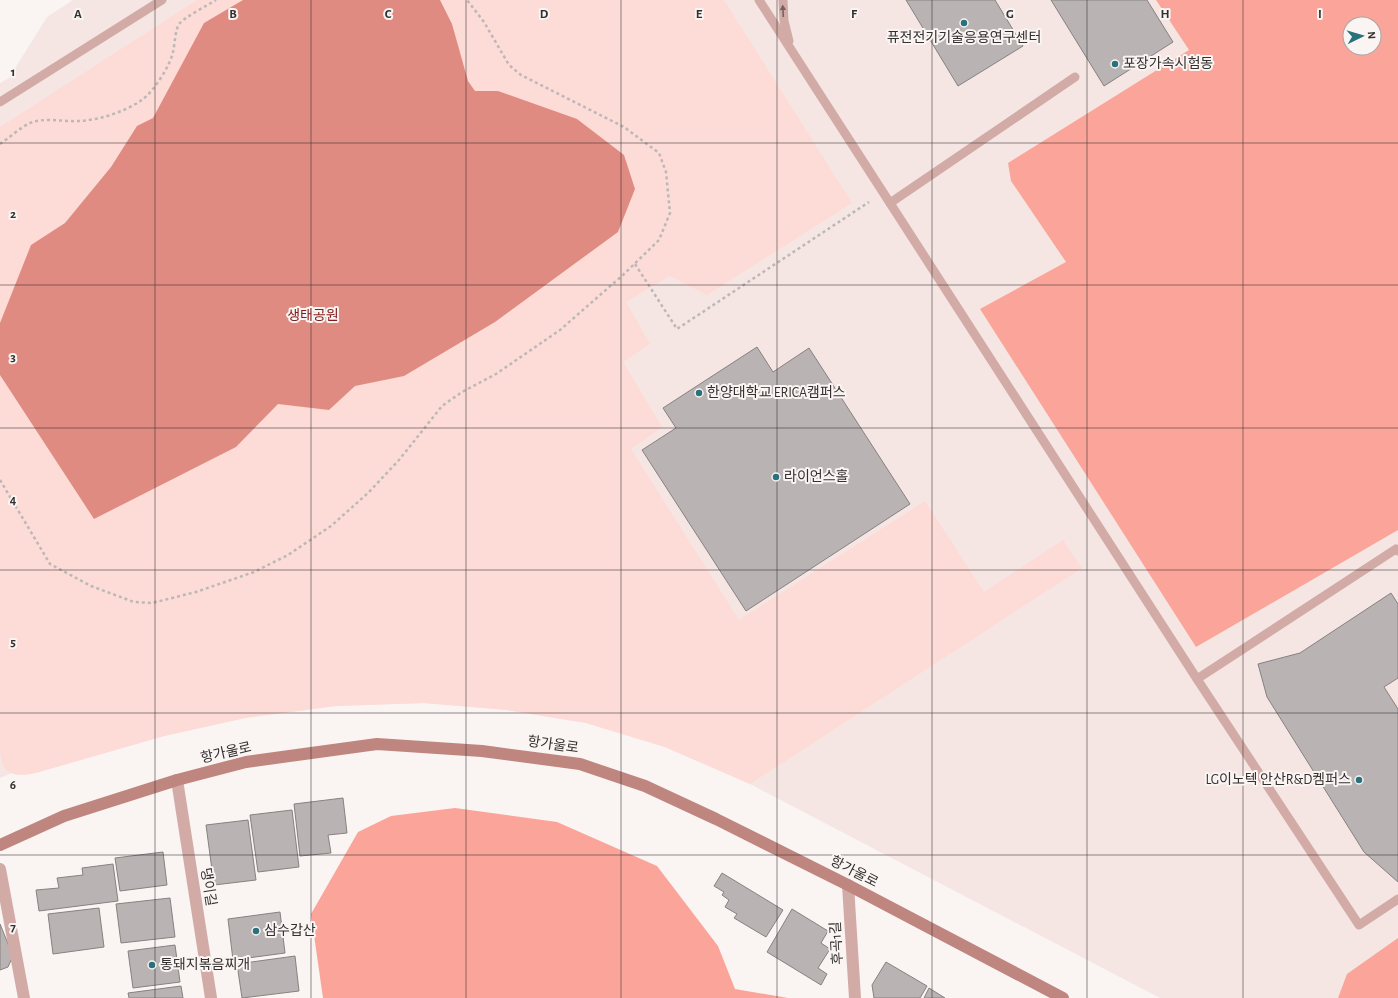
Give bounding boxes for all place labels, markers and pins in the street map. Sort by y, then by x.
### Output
marker: 퓨전전기기술응용연구센터 [959,18,969,28]
place label: 퓨전전기기술응용연구센터 [887,30,1041,45]
place label: 포장가속시험동 [1123,56,1213,71]
marker: 포장가속시험동 [1110,59,1120,69]
place label: 한양대학교 ERICA캠퍼스 [707,384,846,400]
marker: 한양대학교 ERICA캠퍼스 [694,388,704,398]
place label: 라이언스홀 [784,469,849,484]
marker: 라이언스홀 [771,472,781,482]
place label: LG이노텍 안산R&D켐퍼스 [1205,772,1351,787]
marker: LG이노텍 안산R&D켐퍼스 [1354,775,1364,785]
place label: 삼수갑산 [264,923,316,938]
marker: 삼수갑산 [251,926,261,936]
place label: 통돼지볶음찌개 [160,957,250,972]
marker: 통돼지볶음찌개 [147,960,157,970]

